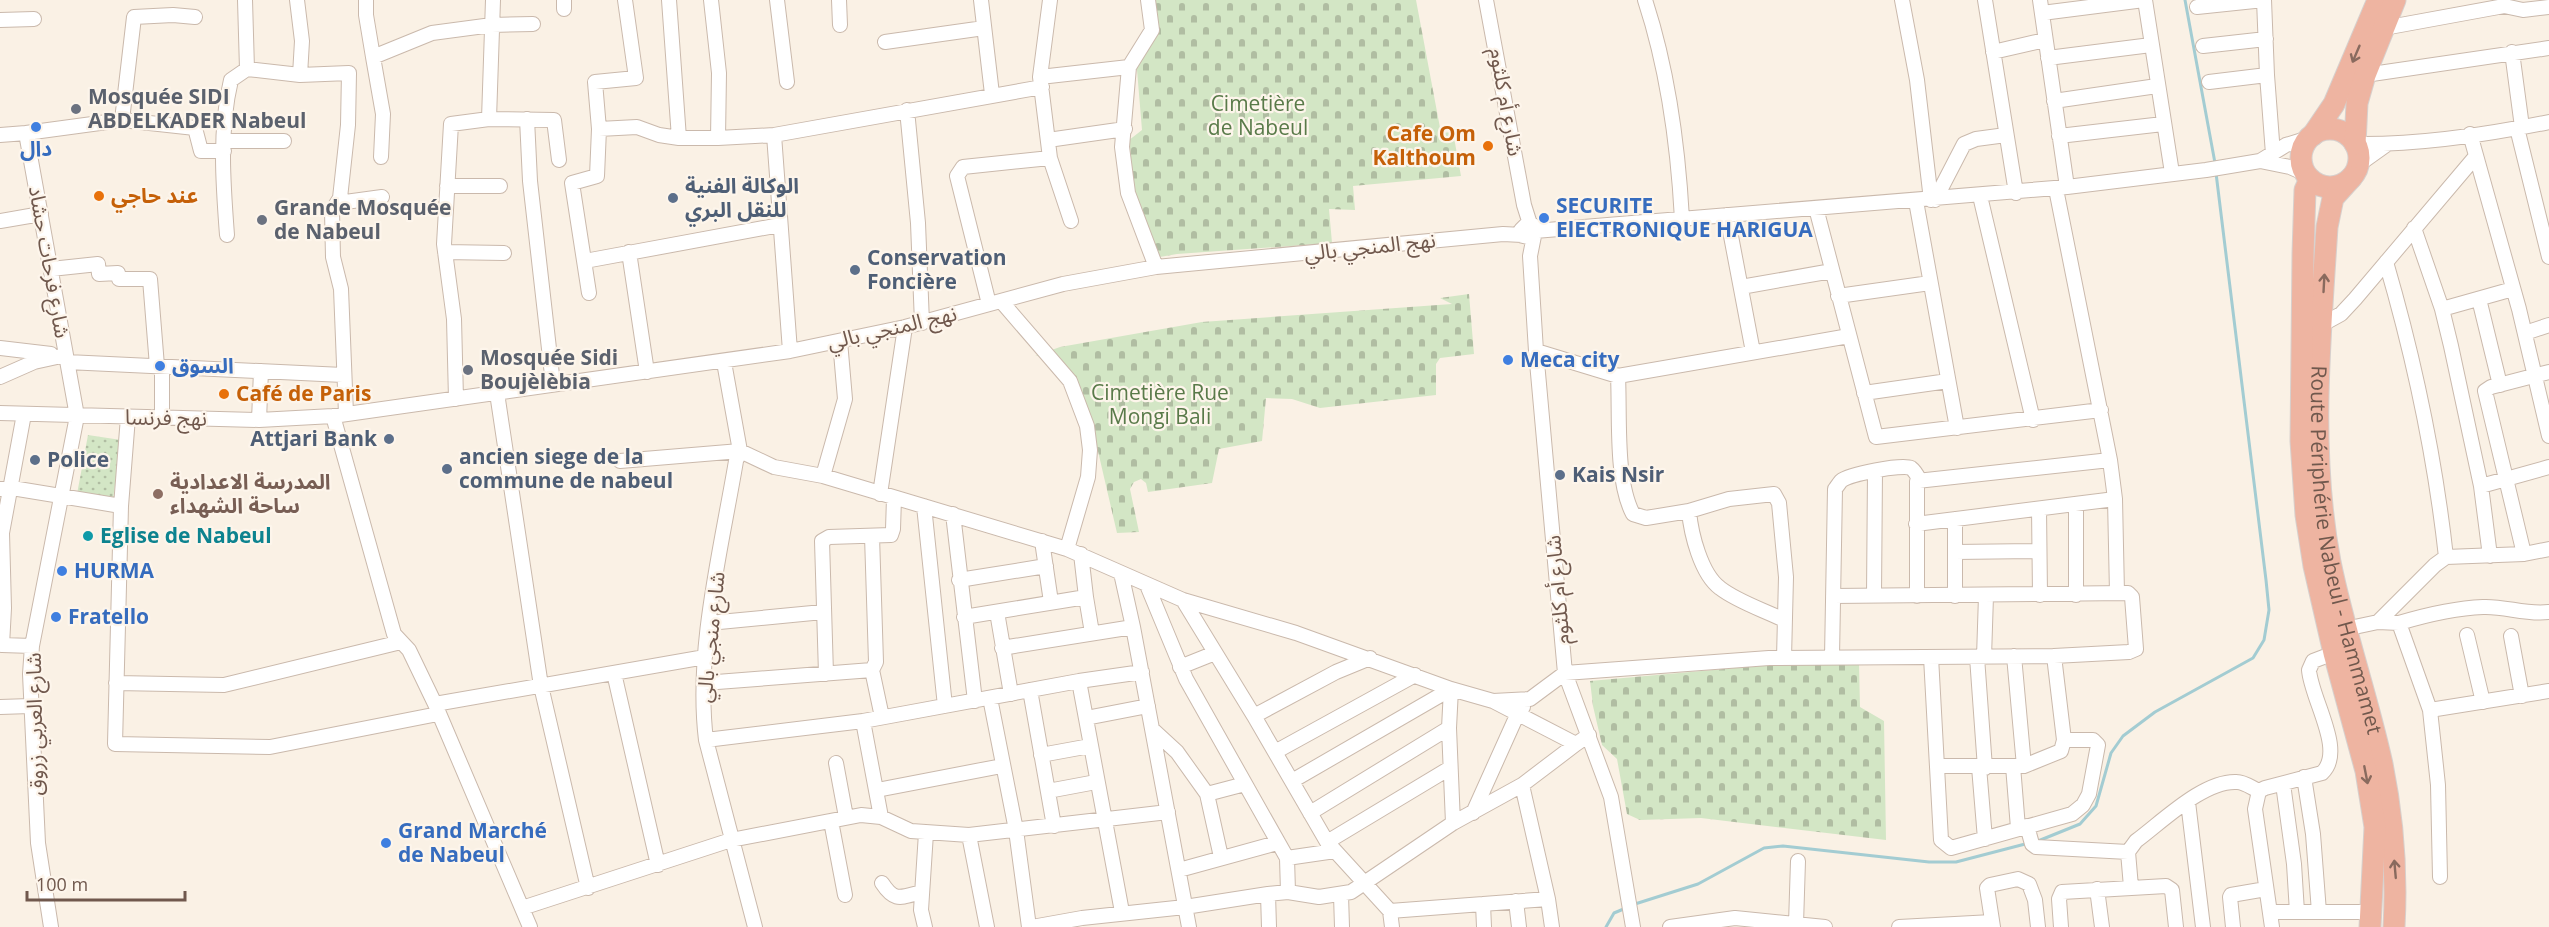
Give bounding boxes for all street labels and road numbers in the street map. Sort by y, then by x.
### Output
street label: شارع أم كلثوم [1481,45,1530,159]
street label: شارع فرحات حشاد [21,183,77,341]
street label: نهج المنجي بالي [1303,225,1437,270]
street label: نهج المنجي بالي [824,299,960,358]
street label: Route Périphérie Nabeul - Hammamet [2305,365,2389,737]
street label: نهج فرنسا [125,402,207,434]
street label: شارع أم كلثوم [1538,534,1579,646]
street label: شارع منجي بالي [689,570,734,704]
street label: شارع العربي زروق [19,652,52,796]

